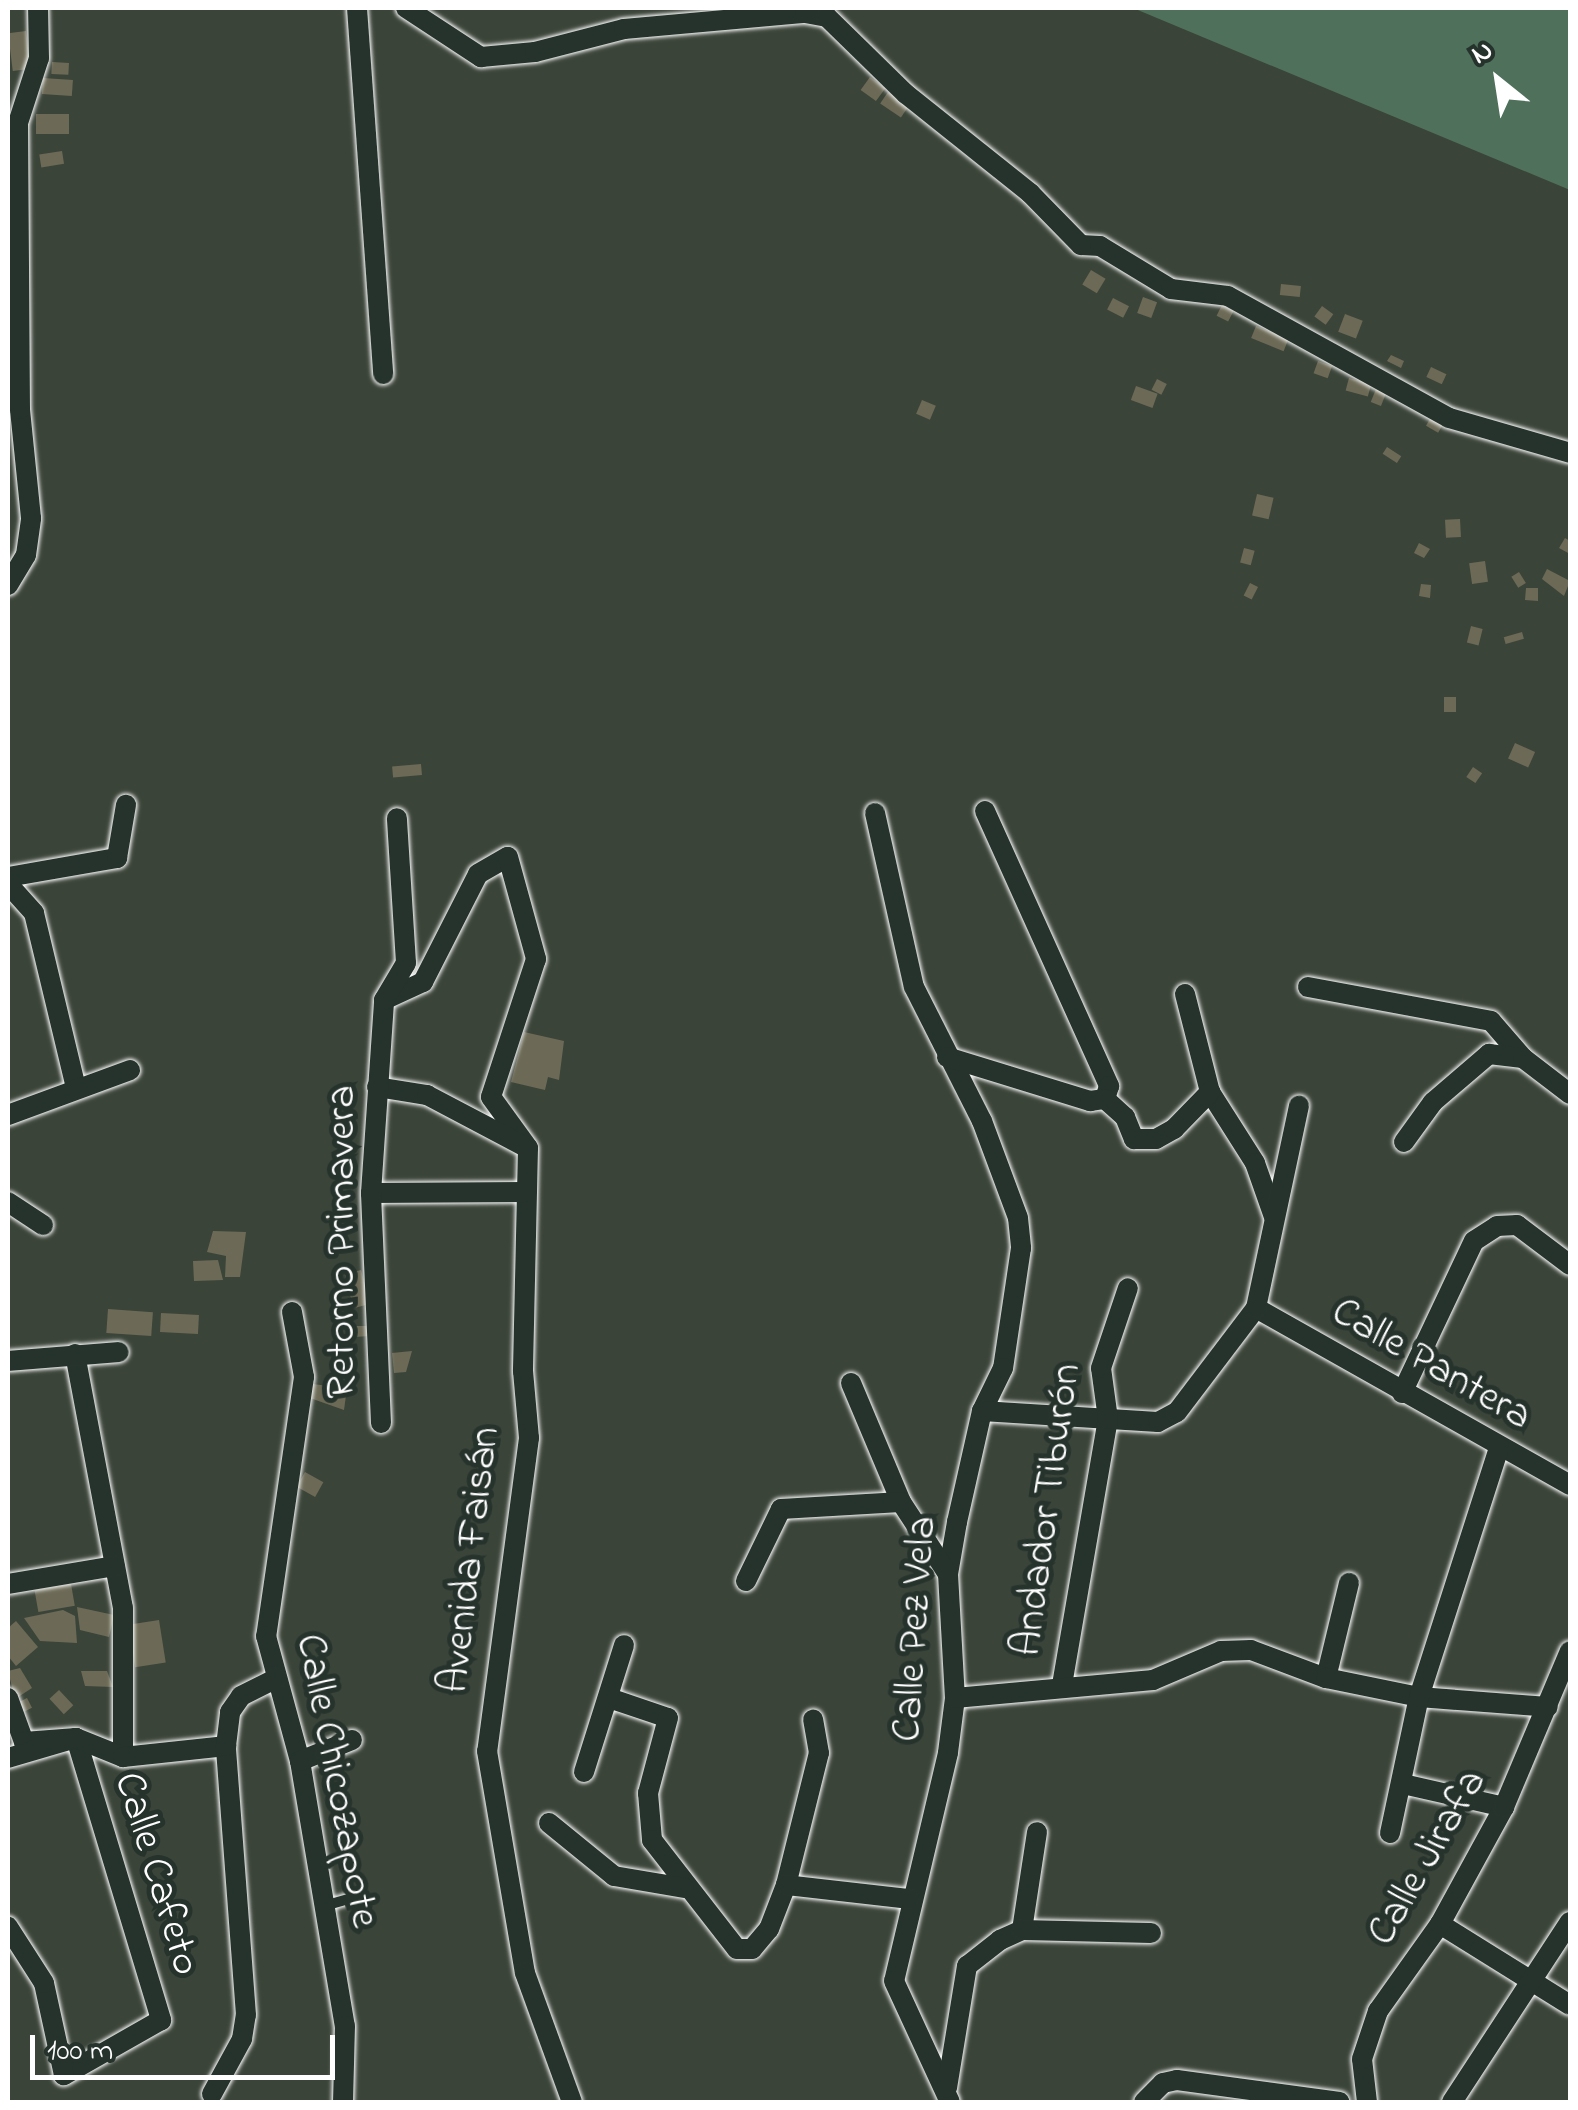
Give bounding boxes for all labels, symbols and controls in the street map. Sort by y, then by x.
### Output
north arrow [1448,30,1548,130]
text: N [1464,31,1501,76]
street label: Retorno Primavera [318,1085,368,1399]
street label: Calle Pantera [1322,1287,1540,1443]
street label: Andador Tiburón [1003,1360,1093,1660]
street label: Avenida Faisán [430,1424,512,1696]
street label: Calle Pez Vela [883,1514,949,1744]
street label: Calle Chicozapote [283,1630,389,1932]
street label: Calle Jirafa [1357,1761,1499,1955]
street label: Calle Cafeto [101,1767,211,1981]
scale bar [35,2015,340,2077]
text: 100 m [47,2030,113,2074]

